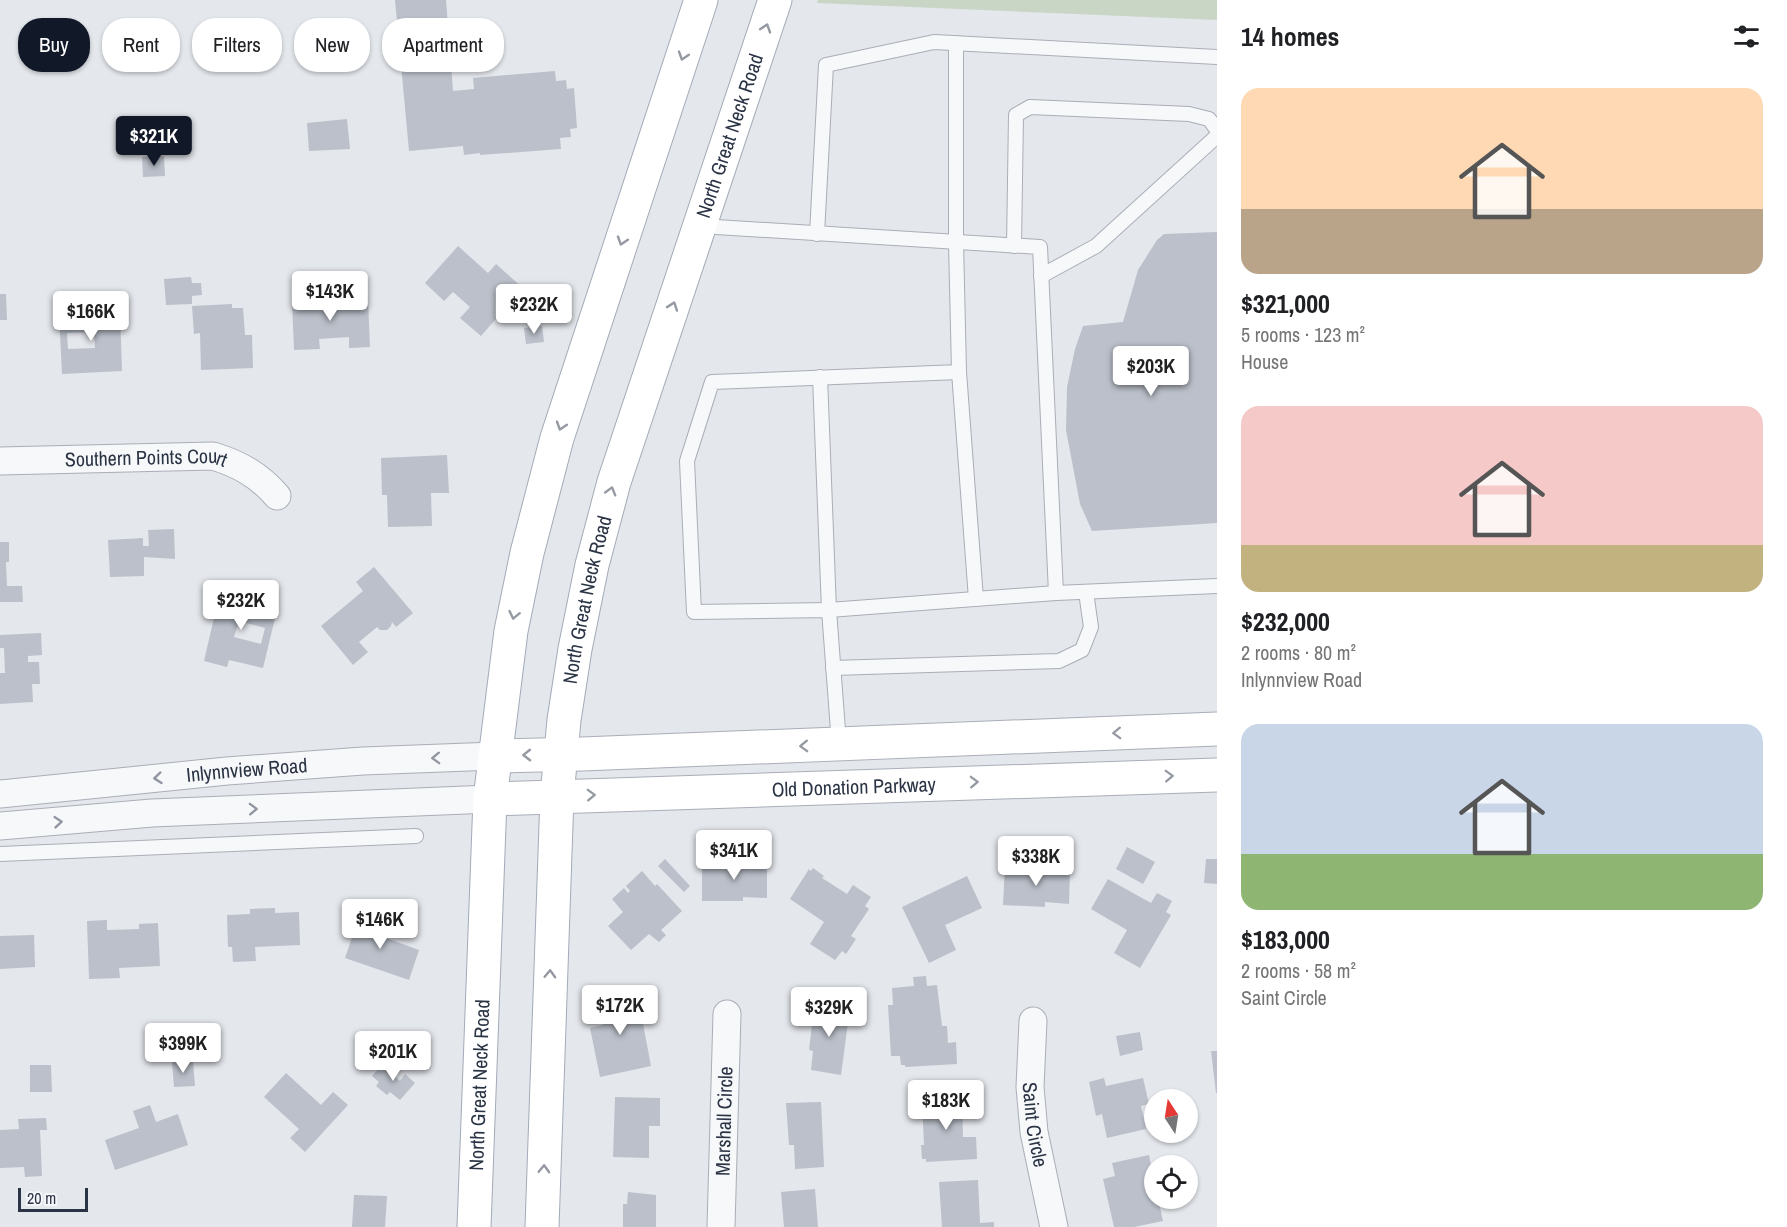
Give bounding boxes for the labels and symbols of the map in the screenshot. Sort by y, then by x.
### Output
one-way arrow [758,23,771,34]
one-way arrow [678,50,690,61]
street label: North Great Neck Road [689,50,769,221]
pin: $321K [112,116,196,167]
one-way arrow [617,235,629,246]
pin: $143K [288,271,372,322]
pin: $232K [492,284,576,335]
pin: $166K [49,291,133,342]
one-way arrow [666,301,678,312]
pin: $203K [1109,346,1193,397]
one-way arrow [556,420,569,431]
street label: Southern Points Court [64,442,232,473]
one-way arrow [604,486,617,496]
street label: North Great Neck Road [556,513,618,686]
pin: $232K [199,580,283,631]
one-way arrow [508,610,521,620]
one-way arrow [1112,726,1121,739]
one-way arrow [799,739,808,752]
one-way arrow [523,749,532,762]
street label: Inlynnview Road [185,751,308,788]
one-way arrow [432,752,441,765]
street label: Old Donation Parkway [771,770,937,803]
one-way arrow [1165,770,1174,782]
one-way arrow [153,771,162,784]
one-way arrow [970,776,979,789]
one-way arrow [586,789,595,801]
one-way arrow [248,803,257,815]
one-way arrow [54,816,63,829]
pin: $341K [692,830,776,881]
pin: $338K [994,836,1078,887]
pin: $146K [338,899,422,950]
one-way arrow [544,969,557,978]
pin: $172K [578,985,662,1036]
pin: $329K [787,987,871,1038]
street label: North Great Neck Road [462,999,495,1171]
pin: $399K [141,1023,225,1074]
pin: $201K [351,1031,435,1082]
street label: Marshall Circle [708,1066,739,1176]
pin: $183K [904,1080,988,1131]
street label: Saint Circle [1017,1081,1055,1170]
north arrow [1144,1089,1198,1143]
one-way arrow [537,1164,550,1173]
scale bar [18,1185,88,1212]

